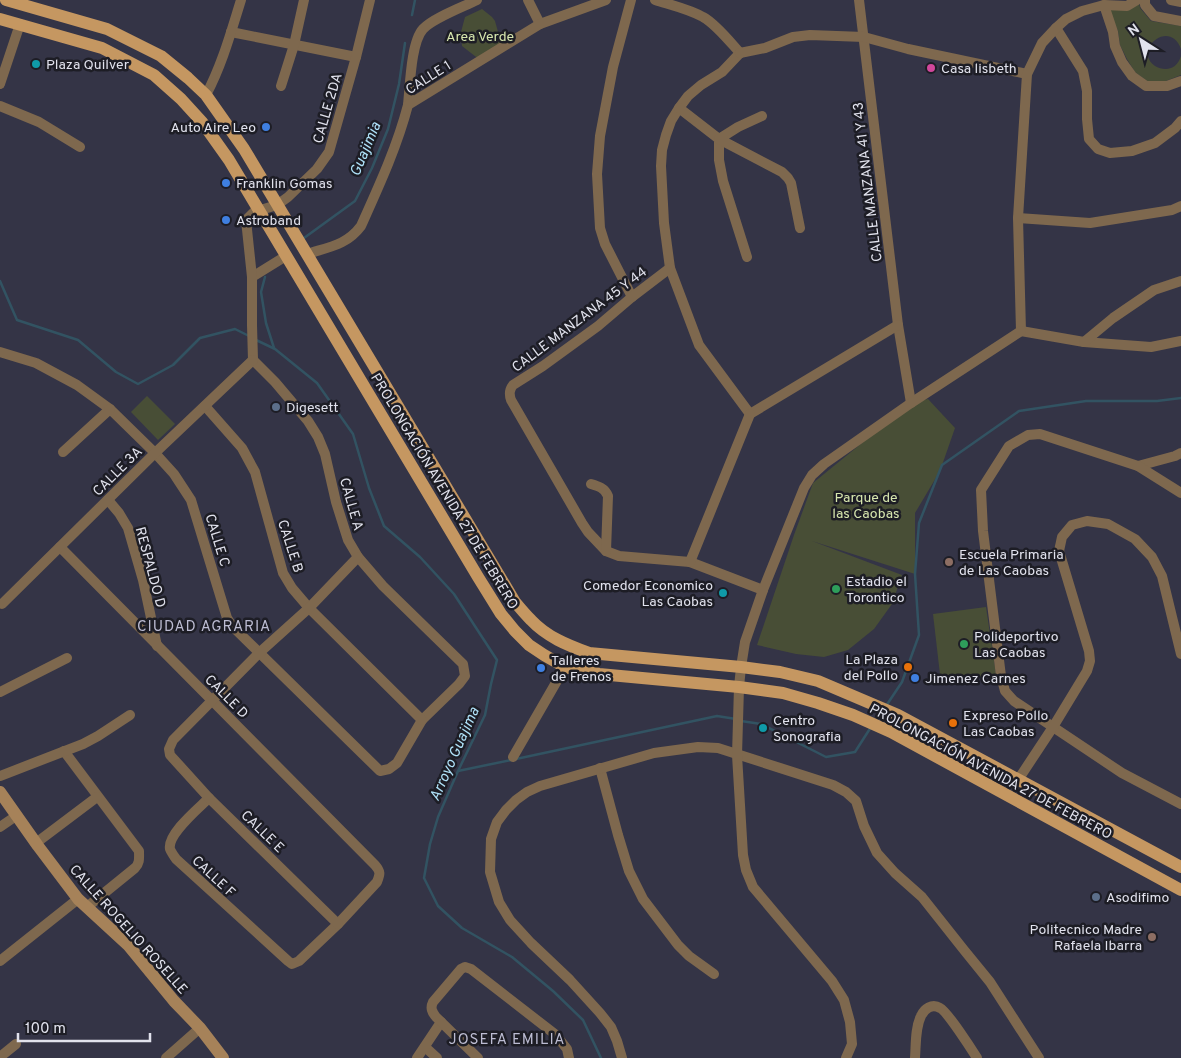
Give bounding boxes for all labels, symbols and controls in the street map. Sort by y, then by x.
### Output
north arrow [1116,15,1166,65]
text: N [1125,21,1143,41]
park label: Area Verde [446,29,514,46]
place label: Plaza Quilver [46,57,130,74]
marker: Plaza Quilver [30,58,42,70]
street label: CALLE 1 [403,58,455,99]
place label: Casa lisbeth [941,61,1017,78]
marker: Casa lisbeth [925,62,937,74]
street label: CALLE 2DA [310,71,347,146]
street label: CALLE MANZANA 41 Y 43 [850,101,887,263]
water label: Guajimia [346,119,386,180]
place label: Auto Aire Leo [171,120,256,137]
marker: Auto Aire Leo [260,121,272,133]
place label: Franklin Gomas [236,176,332,193]
marker: Franklin Gomas [220,177,232,189]
place label: Astroband [236,213,301,230]
marker: Astroband [220,214,232,226]
street label: CALLE MANZANA 45 Y 44 [509,264,651,376]
street label: PROLONGACIÓN AVENIDA 27 DE FEBRERO [366,370,522,613]
place label: Digesett [286,400,339,417]
marker: Digesett [270,401,282,413]
street label: CALLE 3A [90,444,146,500]
street label: CALLE A [335,476,366,533]
park label: Parque de las Caobas [832,490,900,523]
street label: CALLE C [200,512,233,569]
street label: CALLE B [273,518,306,575]
street label: RESPALDO D [131,525,169,610]
place label: Escuela Primaria de Las Caobas [959,547,1064,580]
marker: Escuela Primaria de Las Caobas [943,556,955,568]
place label: Estadio el Torontico [846,574,907,607]
place label: Comedor Economico Las Caobas [583,578,713,611]
marker: Estadio el Torontico [830,583,842,595]
marker: Comedor Economico Las Caobas [717,587,729,599]
district label: CIUDAD AGRARIA [137,618,271,637]
place label: Polideportivo Las Caobas [974,629,1059,662]
marker: Polideportivo Las Caobas [958,638,970,650]
place label: La Plaza del Pollo [844,652,898,685]
place label: Talleres de Frenos [551,653,612,686]
marker: La Plaza del Pollo [902,661,914,673]
marker: Talleres de Frenos [535,662,547,674]
place label: Jimenez Carnes [925,671,1026,688]
street label: CALLE D [201,672,251,722]
marker: Jimenez Carnes [909,672,921,684]
street label: PROLONGACIÓN AVENIDA 27 DE FEBRERO [866,700,1115,844]
water label: Arroyo Guajima [426,704,485,805]
place label: Expreso Pollo Las Caobas [963,708,1049,741]
place label: Centro Sonografia [773,713,841,746]
marker: Expreso Pollo Las Caobas [947,717,959,729]
marker: Centro Sonografia [757,722,769,734]
street label: CALLE E [237,807,287,857]
street label: CALLE F [188,853,238,902]
street label: CALLE ROGELIO ROSELLE [65,862,191,998]
place label: Asodifimo [1106,890,1170,907]
marker: Asodifimo [1090,891,1102,903]
place label: Politecnico Madre Rafaela Ibarra [1030,922,1142,955]
marker: Politecnico Madre Rafaela Ibarra [1146,931,1158,943]
scale bar [18,1010,150,1042]
text: 100 m [25,1020,66,1039]
district label: JOSEFA EMILIA [448,1031,566,1050]

